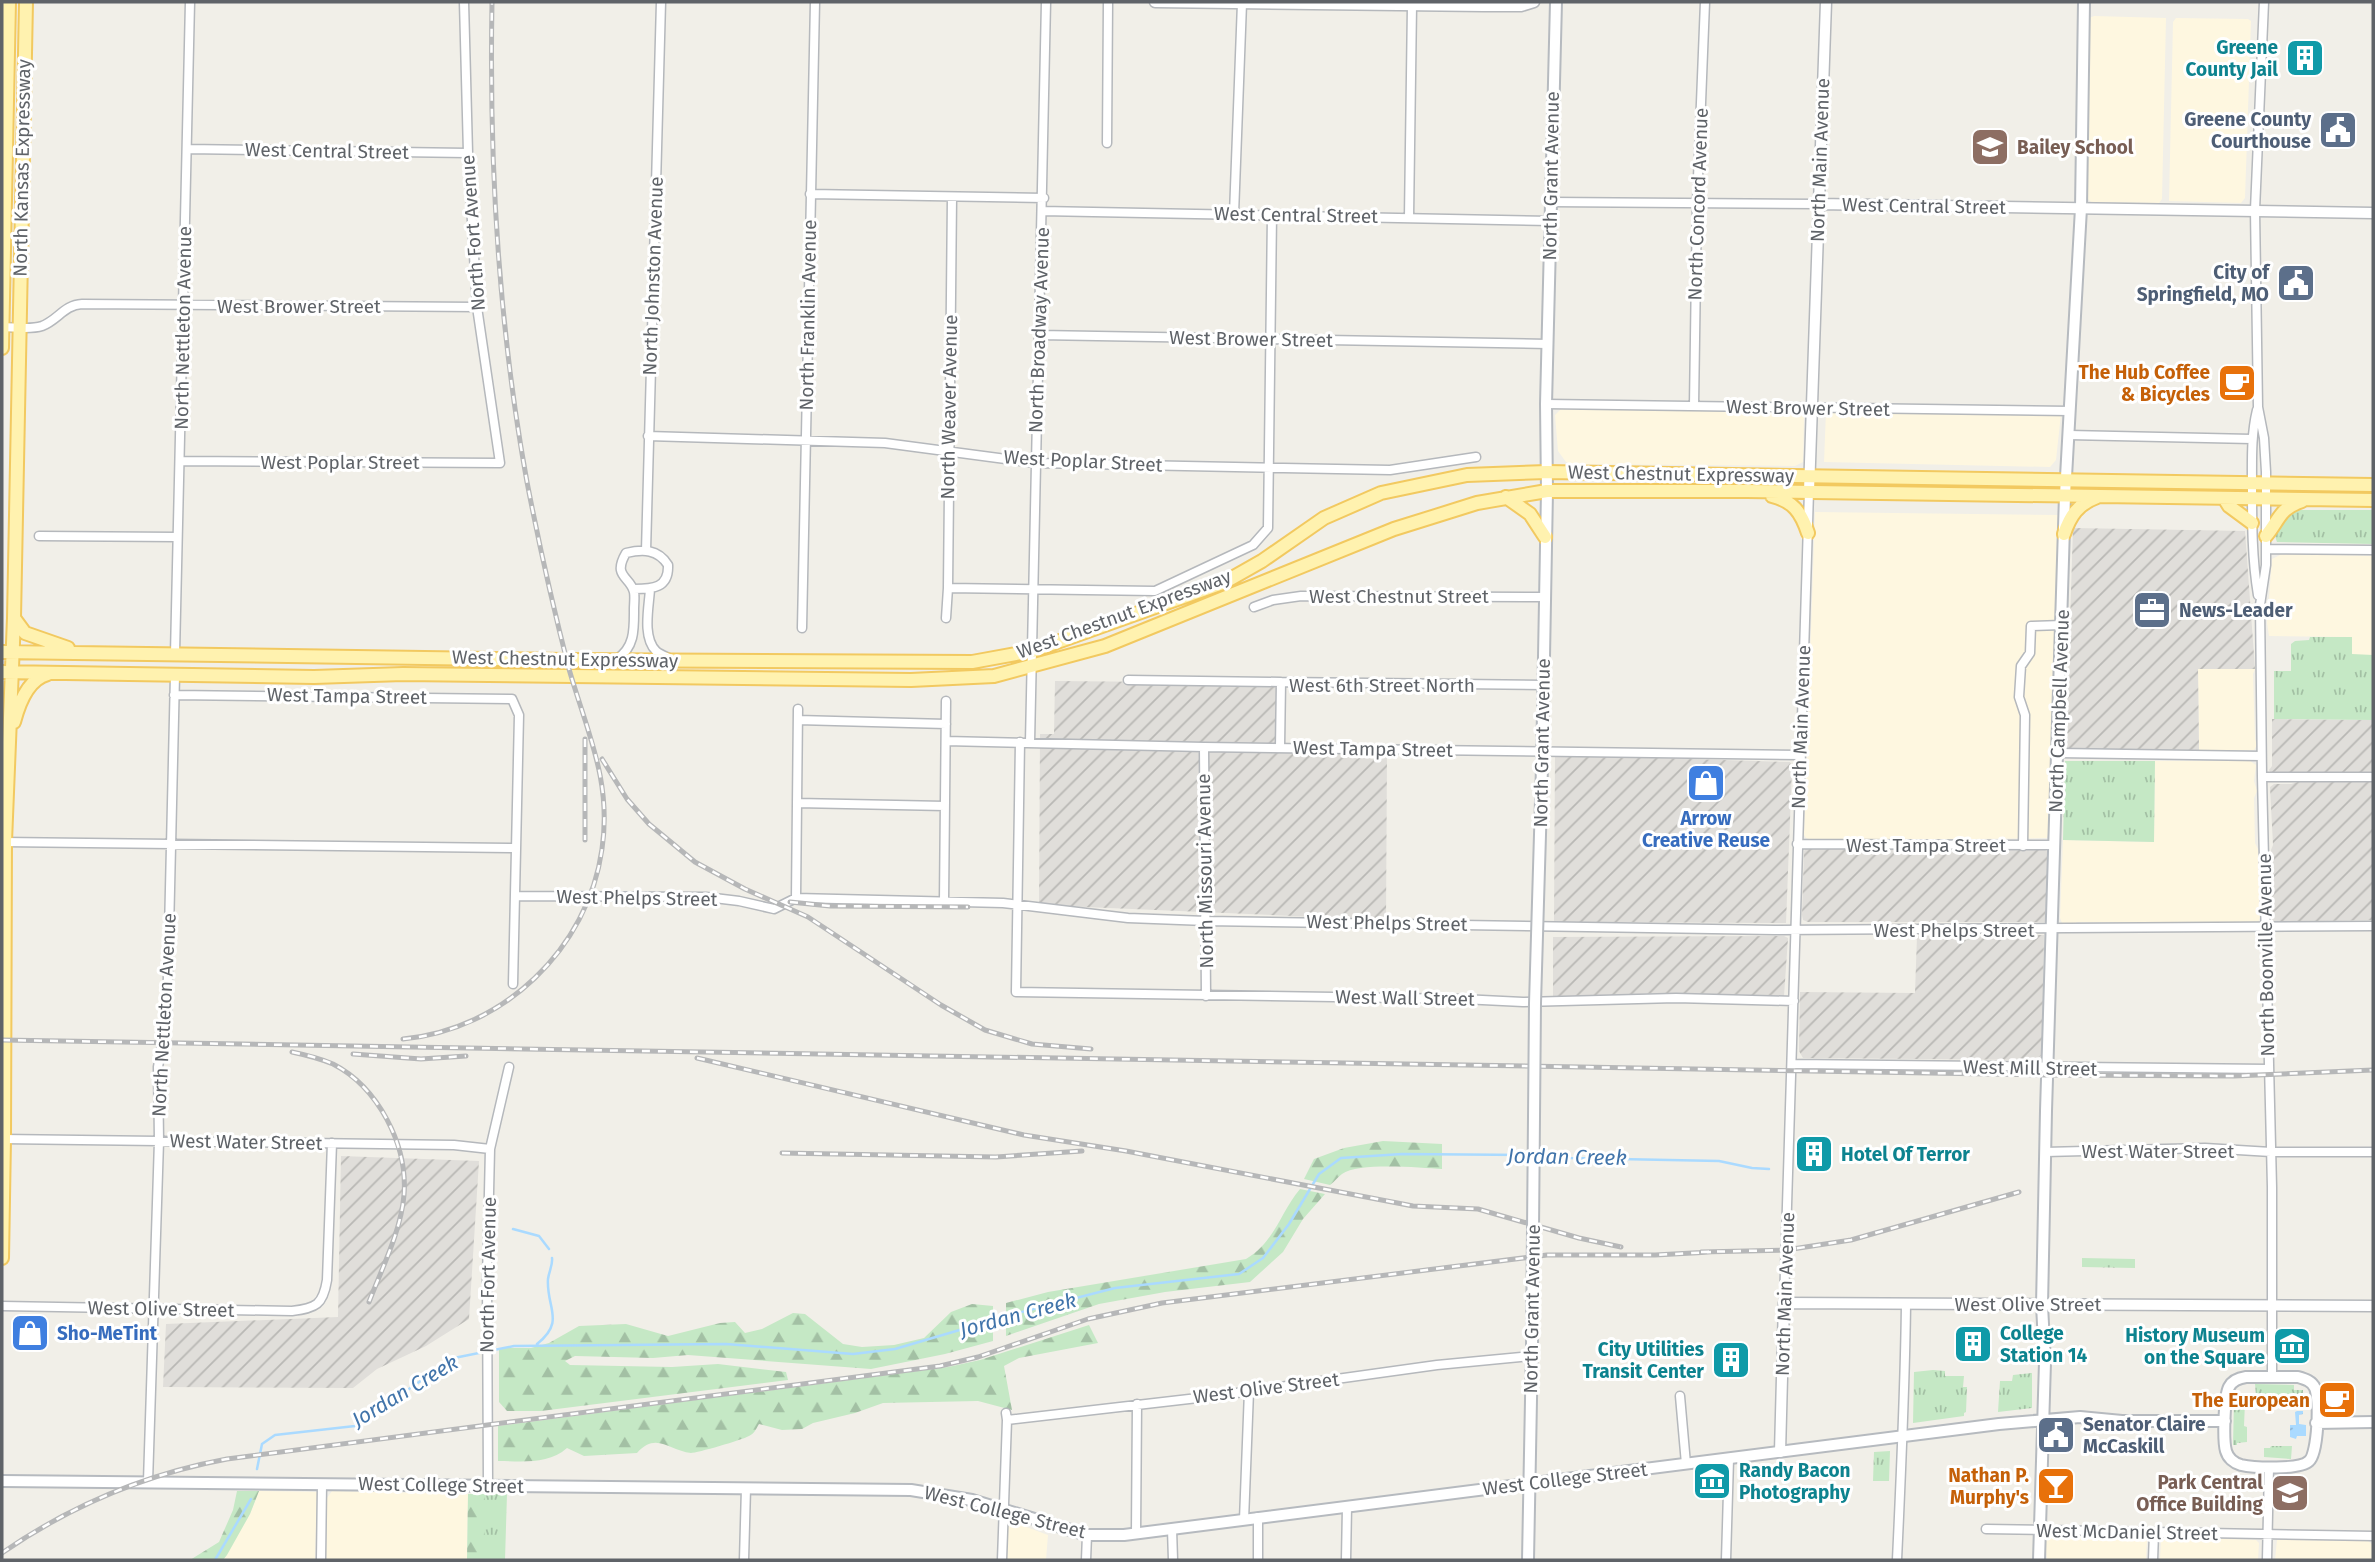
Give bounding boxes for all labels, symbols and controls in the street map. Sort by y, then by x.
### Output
place label: Greene County Jail [2186,36,2278,81]
building icon: Greene County Jail [2284,37,2326,79]
street label: North Kansas Expressway [9,58,35,277]
street label: North Main Avenue [1806,78,1834,242]
street label: North Grant Avenue [1538,91,1564,261]
street label: North Concord Avenue [1683,107,1713,301]
place label: Greene County Courthouse [2184,108,2311,153]
public building icon: Greene County Courthouse [2317,109,2359,151]
school or university icon: Bailey School [1969,126,2011,168]
place label: Bailey School [2017,136,2134,159]
street label: West Central Street [245,138,409,164]
street label: North Fort Avenue [456,154,490,312]
street label: North Johnston Avenue [638,176,668,376]
street label: West Central Street [1842,193,2006,219]
street label: West Central Street [1214,202,1378,228]
street label: North Franklin Avenue [795,219,821,411]
street label: North Nettleton Avenue [170,226,196,430]
street label: North Broadway Avenue [1024,227,1054,433]
place label: City of Springfield, MO [2137,261,2271,306]
public building icon: City of Springfield, MO [2275,262,2317,304]
street label: West Brower Street [217,295,381,318]
street label: North Weaver Avenue [936,314,962,500]
street label: West Brower Street [1169,326,1333,352]
place label: The Hub Coffee & Bicycles [2078,361,2210,406]
cafe icon: The Hub Coffee & Bicycles [2216,362,2258,404]
street label: West Brower Street [1726,395,1890,421]
street label: West Poplar Street [1003,445,1163,477]
street label: West Poplar Street [260,451,420,474]
street label: West Chestnut Expressway [1568,461,1795,487]
street label: West Chestnut Expressway [1014,564,1235,664]
street label: West Chestnut Street [1309,585,1489,608]
office icon: News-Leader [2131,589,2173,631]
place label: News-Leader [2179,599,2293,622]
street label: North Campbell Avenue [2044,609,2074,813]
street label: North Main Avenue [1787,645,1815,809]
street label: West Chestnut Expressway [452,646,679,672]
street label: North Grant Avenue [1529,658,1555,828]
street label: West 6th Street North [1289,674,1475,697]
street label: West Tampa Street [267,683,427,709]
street label: West Tampa Street [1293,736,1453,762]
shop icon: Arrow Creative Reuse [1685,762,1727,804]
street label: North Missouri Avenue [1192,773,1218,969]
place label: Arrow Creative Reuse [1642,807,1770,852]
street label: West Tampa Street [1846,834,2006,857]
street label: North Boonville Avenue [2253,853,2279,1057]
street label: West Phelps Street [556,885,718,911]
street label: West Phelps Street [1306,910,1468,936]
street label: North Nettleton Avenue [147,913,181,1117]
street label: West Phelps Street [1873,919,2035,942]
street label: West Wall Street [1335,985,1475,1011]
street label: West Mill Street [1963,1055,2098,1081]
street label: West Water Street [169,1129,323,1155]
building icon: Hotel Of Terror [1793,1133,1835,1175]
street label: West Water Street [2082,1140,2235,1163]
water label: Jordan Creek [1506,1143,1627,1171]
place label: Hotel Of Terror [1841,1143,1970,1166]
street label: North Fort Avenue [475,1197,501,1353]
street label: North Main Avenue [1771,1212,1799,1376]
street label: North Grant Avenue [1519,1224,1545,1394]
water label: Jordan Creek [956,1287,1079,1343]
street label: West Olive Street [1955,1293,2102,1316]
street label: West Olive Street [87,1296,235,1322]
shop icon: Sho-MeTint [9,1312,51,1354]
place label: Sho-MeTint [57,1322,158,1345]
place label: College Station 14 [2000,1322,2087,1367]
building icon: College Station 14 [1952,1323,1994,1365]
place label: History Museum on the Square [2125,1324,2265,1369]
museum icon: History Museum on the Square [2271,1325,2313,1367]
place label: City Utilities Transit Center [1583,1338,1704,1383]
building icon: City Utilities Transit Center [1710,1339,1752,1381]
water label: Jordan Creek [346,1349,463,1433]
street label: West Olive Street [1192,1368,1340,1408]
cafe icon: The European [2316,1379,2358,1421]
place label: The European [2192,1389,2310,1412]
place label: Senator Claire McCaskill [2083,1413,2206,1458]
public building icon: Senator Claire McCaskill [2035,1414,2077,1456]
street label: West College Street [1481,1457,1649,1501]
place label: Randy Bacon Photography [1739,1459,1851,1504]
museum icon: Randy Bacon Photography [1691,1460,1733,1502]
place label: Nathan P. Murphy's [1948,1464,2029,1509]
bar icon: Nathan P. Murphy's [2035,1465,2077,1507]
place label: Park Central Office Building [2136,1471,2264,1516]
street label: West College Street [358,1472,524,1498]
school or university icon: Park Central Office Building [2269,1472,2311,1514]
street label: West College Street [922,1481,1088,1543]
street label: West McDaniel Street [2036,1519,2218,1545]

